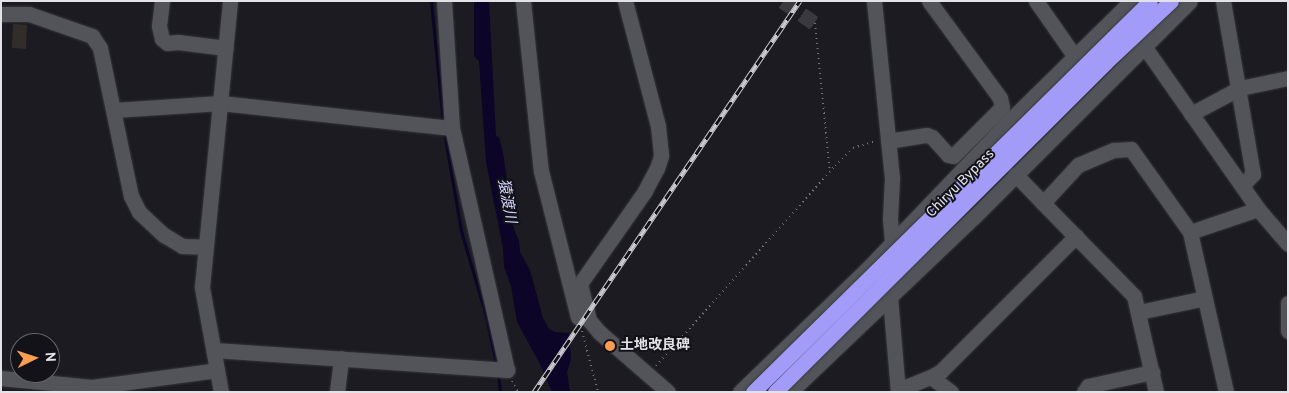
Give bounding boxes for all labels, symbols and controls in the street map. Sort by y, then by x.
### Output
street label: Chiryu Bypass [923,146,999,222]
water label: 猿渡川 [493,177,519,225]
north arrow [10,333,60,383]
place label: 土地改良碑 [620,338,690,354]
marker: 土地改良碑 [604,340,616,352]
text: N [41,351,58,363]

